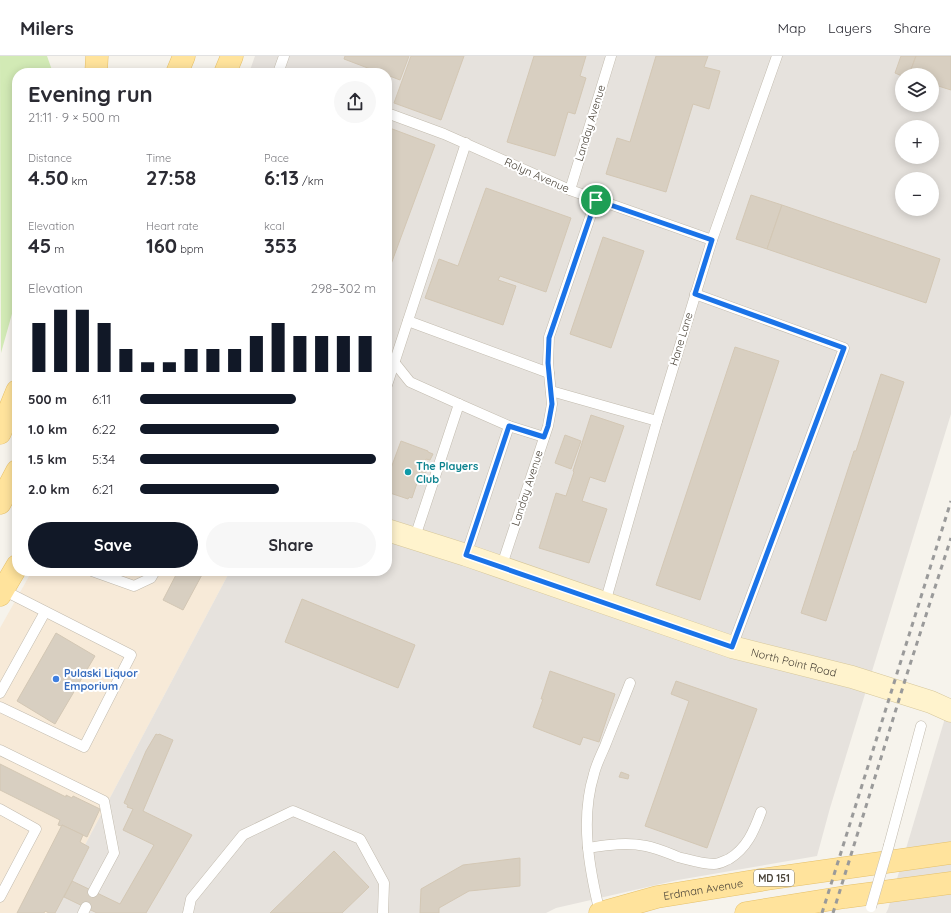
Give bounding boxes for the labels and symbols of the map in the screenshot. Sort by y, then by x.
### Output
street label: Landay Avenue [572,83,608,163]
street label: Rolyn Avenue [502,154,572,196]
pin [579,183,613,217]
street label: Hane Lane [666,311,696,367]
street label: Landay Avenue [508,448,546,528]
place label: The Players Club [416,459,478,486]
marker: The Players Club [403,467,413,477]
street label: North Point Road [749,645,838,680]
place label: Pulaski Liquor Emporium [64,666,138,693]
marker: Pulaski Liquor Emporium [51,674,61,684]
road number: MD 151 [754,870,794,886]
street label: Erdman Avenue [662,876,744,903]

